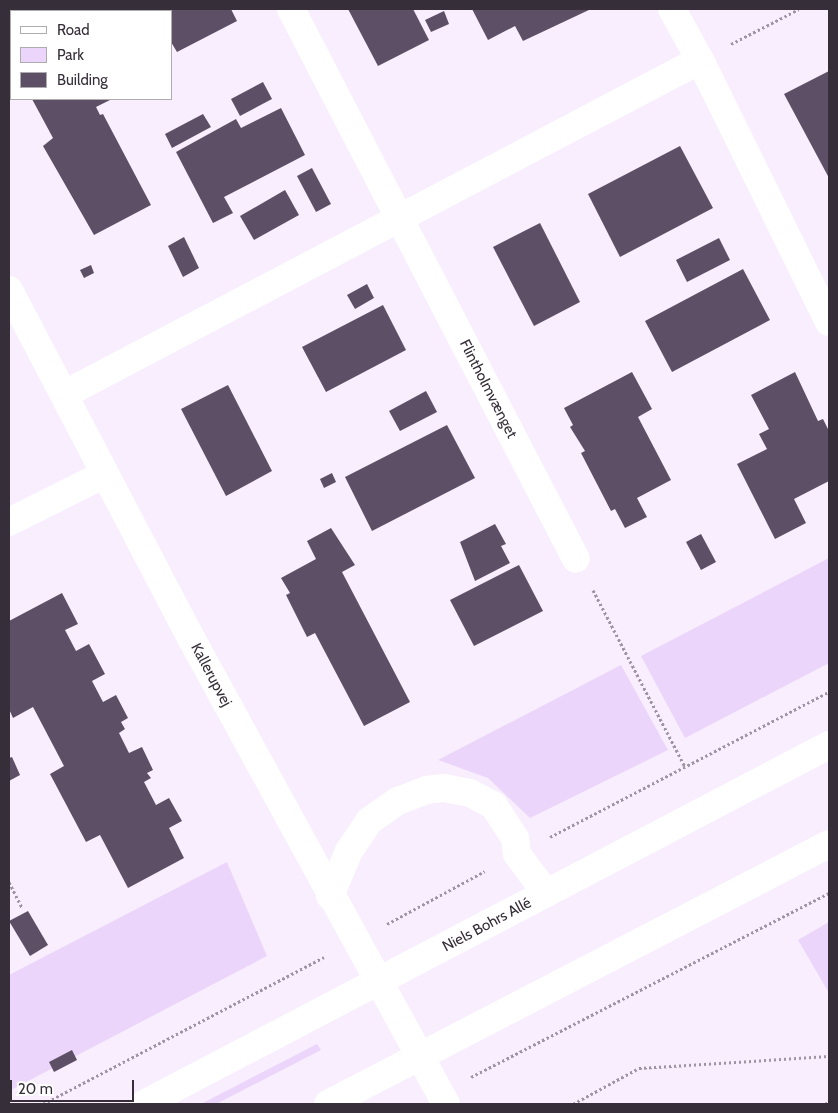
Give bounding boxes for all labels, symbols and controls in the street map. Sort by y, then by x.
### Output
legend [10,10,172,100]
text: Road [57,21,90,39]
text: Park [57,46,84,64]
text: Building [57,71,108,89]
street label: Flintholmvænget [455,337,521,441]
street label: Kallerupvej [187,640,235,710]
street label: Niels Bohrs Allé [440,894,534,956]
scale bar [12,1070,136,1102]
text: 20 m [18,1080,53,1098]

